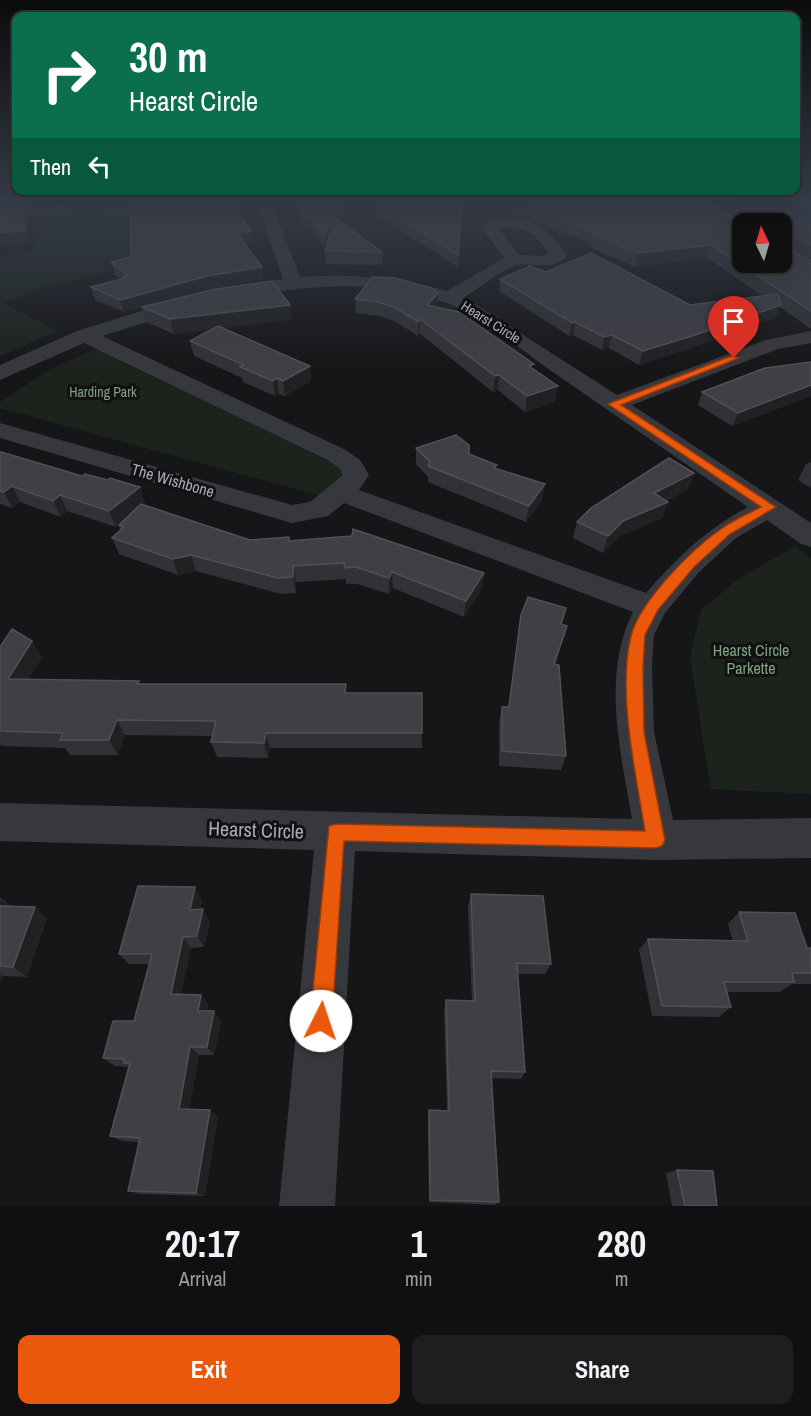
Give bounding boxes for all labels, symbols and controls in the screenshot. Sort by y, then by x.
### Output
text: 30 m [129,29,208,85]
icon: right [30,36,108,114]
text: Hearst Circle [129,83,258,119]
icon: left [83,150,116,183]
text: Then [30,152,71,182]
north arrow [732,213,792,273]
map controls [732,213,792,273]
pin [708,296,759,358]
street label: Hearst Circle [458,297,524,347]
icon: arrive [717,305,750,338]
park label: Harding Park [69,383,137,401]
street label: The Wishbone [129,458,217,502]
park label: Hearst Circle Parkette [713,639,789,679]
street label: Hearst Circle [208,814,304,845]
position arrow [289,989,353,1053]
text: 20:17 [165,1220,240,1268]
text: 1 [410,1220,427,1268]
text: 280 [597,1220,646,1268]
text: Arrival [179,1265,226,1292]
text: min [405,1265,432,1292]
text: m [615,1265,628,1292]
button: Exit [18,1335,400,1404]
button: Share [412,1335,793,1404]

